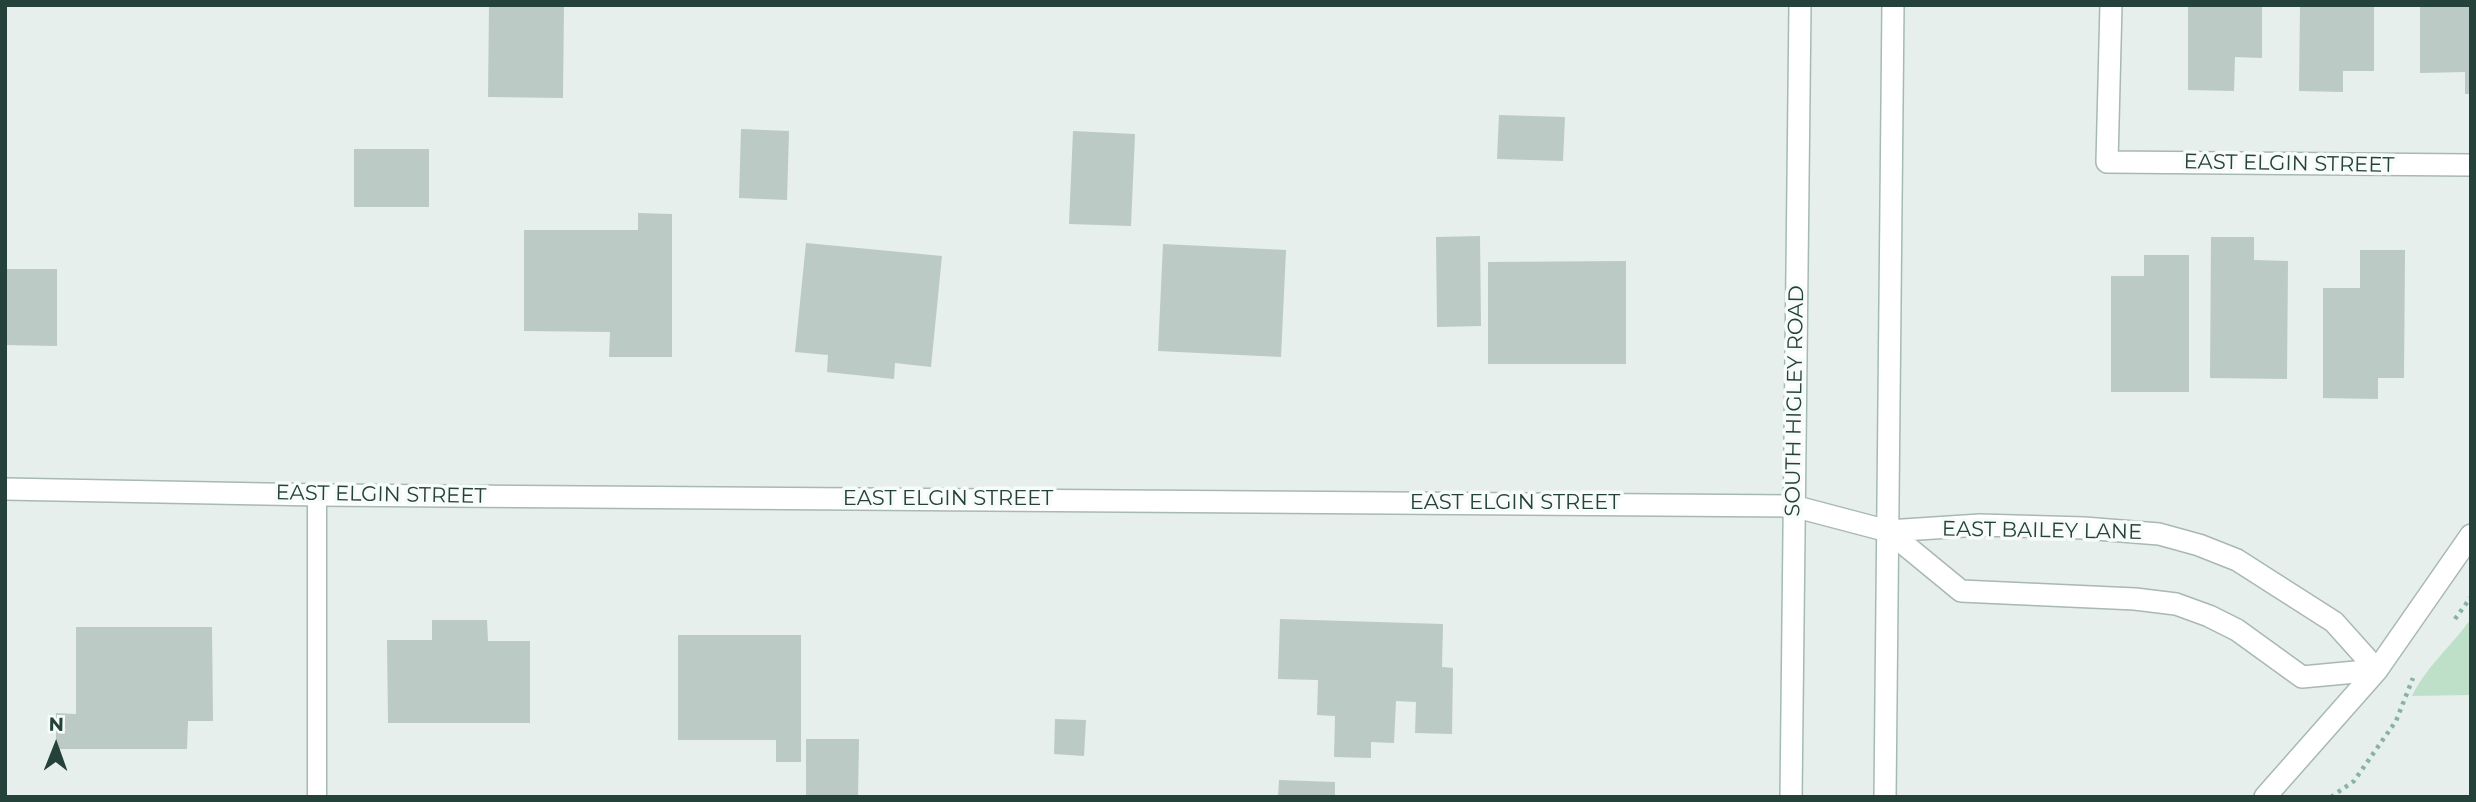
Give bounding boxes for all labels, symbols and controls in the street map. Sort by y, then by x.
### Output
street label: EAST ELGIN STREET [2183,150,2395,178]
street label: SOUTH HIGLEY ROAD [1780,285,1810,517]
street label: EAST ELGIN STREET [275,481,487,509]
street label: EAST ELGIN STREET [843,486,1053,512]
street label: EAST ELGIN STREET [1410,490,1620,516]
street label: EAST BAILEY LANE [1942,517,2142,545]
north arrow [21,711,91,781]
text: N [48,713,64,736]

